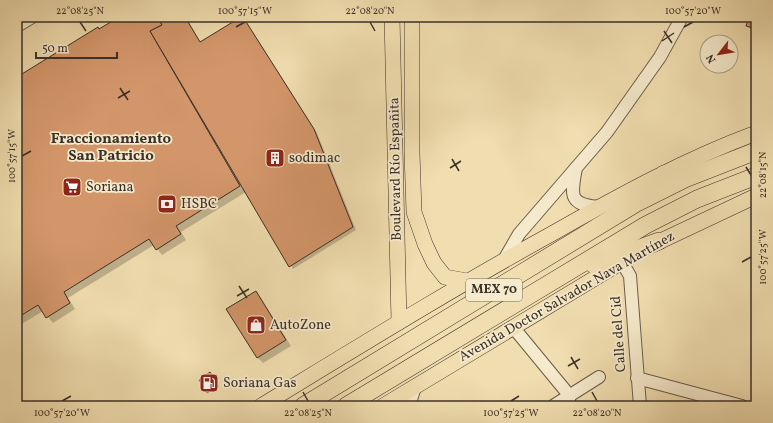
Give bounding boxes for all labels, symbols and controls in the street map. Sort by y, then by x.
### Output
text: 22°08'25"N [56,4,105,18]
text: 100°57'15"W [218,4,272,18]
text: 22°08'20"N [346,4,395,18]
text: 100°57'20"W [665,4,721,18]
scale bar [36,34,117,60]
north arrow [699,34,739,74]
text: 50 m [42,41,68,57]
text: N [703,51,720,66]
street label: Boulevard Río Españita [385,97,407,241]
text: 100°57'15"W [5,129,19,183]
district label: Fraccionamiento San Patricio [51,129,172,167]
building icon: sodimac [264,147,286,169]
place label: sodimac [289,149,340,168]
text: 22°08'15"N [756,151,770,198]
supermarket icon: Soriana [61,176,83,198]
place label: Soriana [86,178,134,197]
bank icon: HSBC [156,193,178,215]
place label: HSBC [181,195,217,214]
street label: Avenida Doctor Salvador Nava Martínez [456,227,678,367]
text: 100°57'25"W [756,229,770,285]
road number: MEX 70 [466,279,522,301]
street label: Calle del Cid [607,295,631,373]
shop icon: AutoZone [245,314,267,336]
place label: AutoZone [270,316,331,335]
fuel station icon: Soriana Gas [198,372,220,394]
place label: Soriana Gas [223,374,297,393]
text: 100°57'20"W [34,406,90,420]
text: 22°08'25"N [284,406,333,420]
text: 100°57'25"W [483,406,539,420]
text: 22°08'20"N [573,406,622,420]

